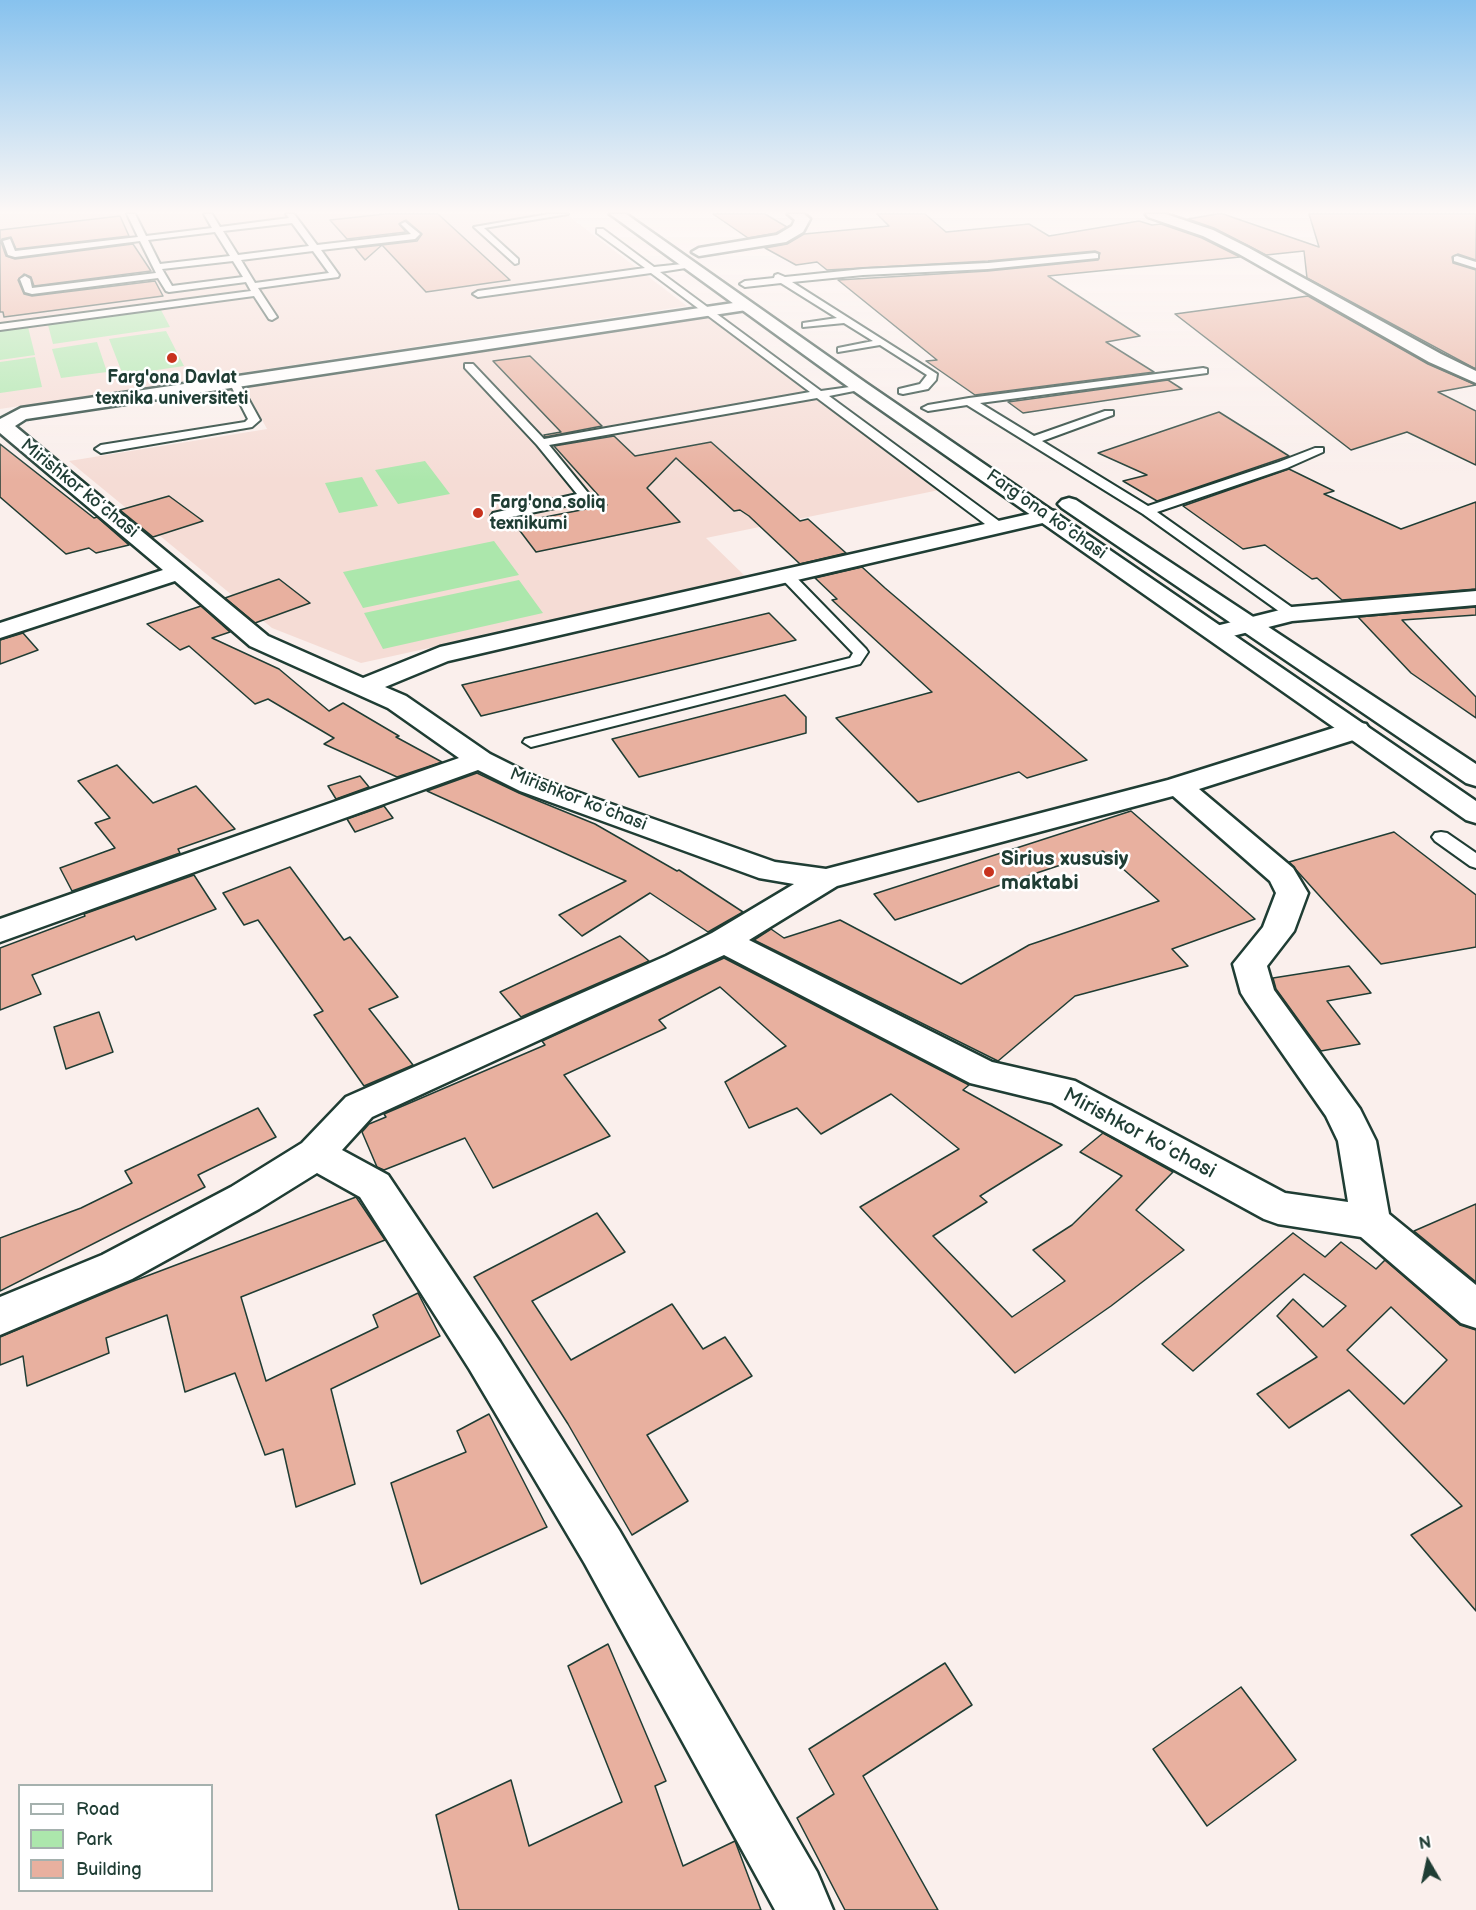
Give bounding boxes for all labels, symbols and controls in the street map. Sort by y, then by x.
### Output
marker: Farg'ona Davlat texnika universiteti [165,351,179,365]
place label: Farg'ona Davlat texnika universiteti [96,367,248,410]
street label: Mirishkor koʻchasi [16,435,142,543]
street label: Fargʻona koʻchasi [982,465,1110,565]
place label: Farg'ona soliq texnikumi [490,492,606,534]
marker: Farg'ona soliq texnikumi [471,506,485,520]
street label: Mirishkor koʻchasi [506,764,650,836]
place label: Sirius xususiy maktabi [1001,847,1128,897]
marker: Sirius xususiy maktabi [982,865,996,879]
street label: Mirishkor koʻchasi [1058,1083,1220,1185]
legend [18,1784,213,1892]
text: Road [76,1799,120,1820]
text: Park [76,1829,112,1850]
north arrow [1398,1832,1458,1892]
text: N [1418,1833,1433,1854]
text: Building [76,1859,142,1880]

